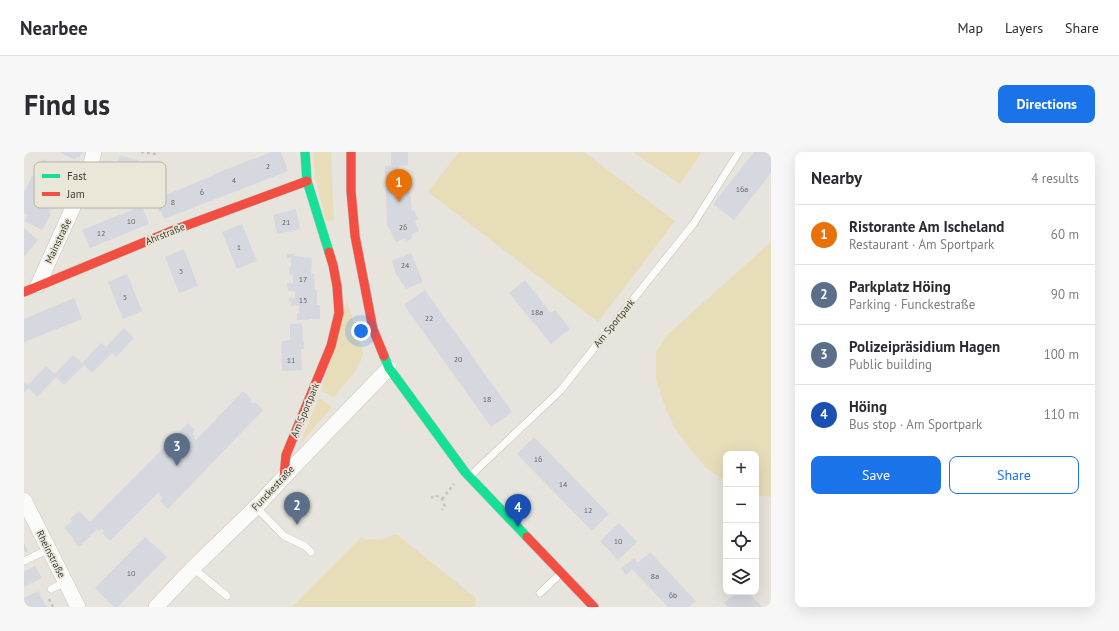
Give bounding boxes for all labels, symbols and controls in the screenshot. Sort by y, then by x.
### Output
text: Nearbee [20,16,88,40]
text: Map [957,19,983,37]
text: Layers [1005,19,1043,37]
text: Share [1065,19,1099,37]
button: Directions [998,85,1095,123]
text: Find us [24,86,110,123]
house number: 2 [266,161,270,171]
legend [34,162,166,208]
text: Nearby [811,167,862,189]
text: Fast [67,169,87,183]
pin: 1 [386,169,412,202]
text: 4 results [1031,170,1079,187]
house number: 4 [232,175,237,185]
house number: 16a [736,184,748,194]
text: Jam [66,187,85,201]
house number: 6 [200,187,204,197]
house number: 8 [171,197,175,207]
house number: 10 [127,216,136,226]
street label: Mainstraße [42,217,74,265]
house number: 21 [282,217,290,227]
text: Ristorante Am Ischeland [849,217,1004,236]
street label: Ahrstraße [143,220,187,248]
house number: 26 [399,222,407,232]
text: 1 [820,226,828,243]
text: 60 m [1051,226,1079,243]
house number: 12 [97,228,105,238]
text: Restaurant · Am Sportpark [849,236,994,253]
house number: 1 [237,242,241,252]
house number: 24 [401,260,410,270]
house number: 3 [179,266,183,276]
house number: 17 [299,274,307,284]
text: Parkplatz Höing [849,277,951,296]
text: 2 [820,286,828,303]
text: 90 m [1051,286,1079,303]
house number: 5 [123,292,127,302]
house number: 15 [299,295,307,305]
street label: Am Sportpark [591,296,638,350]
text: Parking · Funckestraße [849,296,975,313]
house number: 18a [531,307,543,317]
house number: 22 [425,313,433,323]
your location [351,321,371,341]
text: Polizeipräsidium Hagen [849,337,1000,356]
text: 3 [820,346,828,363]
text: 100 m [1044,346,1079,363]
house number: 20 [454,354,463,364]
house number: 11 [287,355,295,365]
text: Public building [849,356,932,373]
street label: Am Sportpark [288,380,322,439]
house number: 18 [483,394,491,404]
text: Höing [849,397,887,416]
text: 4 [820,406,828,423]
text: 110 m [1044,406,1079,423]
text: Bus stop · Am Sportpark [849,416,982,433]
pin: 3 [164,433,190,466]
map controls [723,451,759,595]
button: + [723,451,759,487]
house number: 16 [534,454,542,464]
button: Save [811,456,941,494]
button: Share [949,456,1079,494]
street label: Funckestraße [249,463,297,513]
house number: 14 [559,479,568,489]
button: − [723,487,759,523]
pin: 2 [284,492,310,525]
pin: 4 [505,494,531,527]
house number: 12 [584,505,592,515]
button: locate [723,523,759,559]
street label: Rheinstraße [33,528,69,580]
house number: 10 [614,536,623,546]
button: layers [723,559,759,595]
house number: 10 [127,568,136,578]
house number: 8a [651,571,659,581]
house number: 6b [669,590,677,600]

